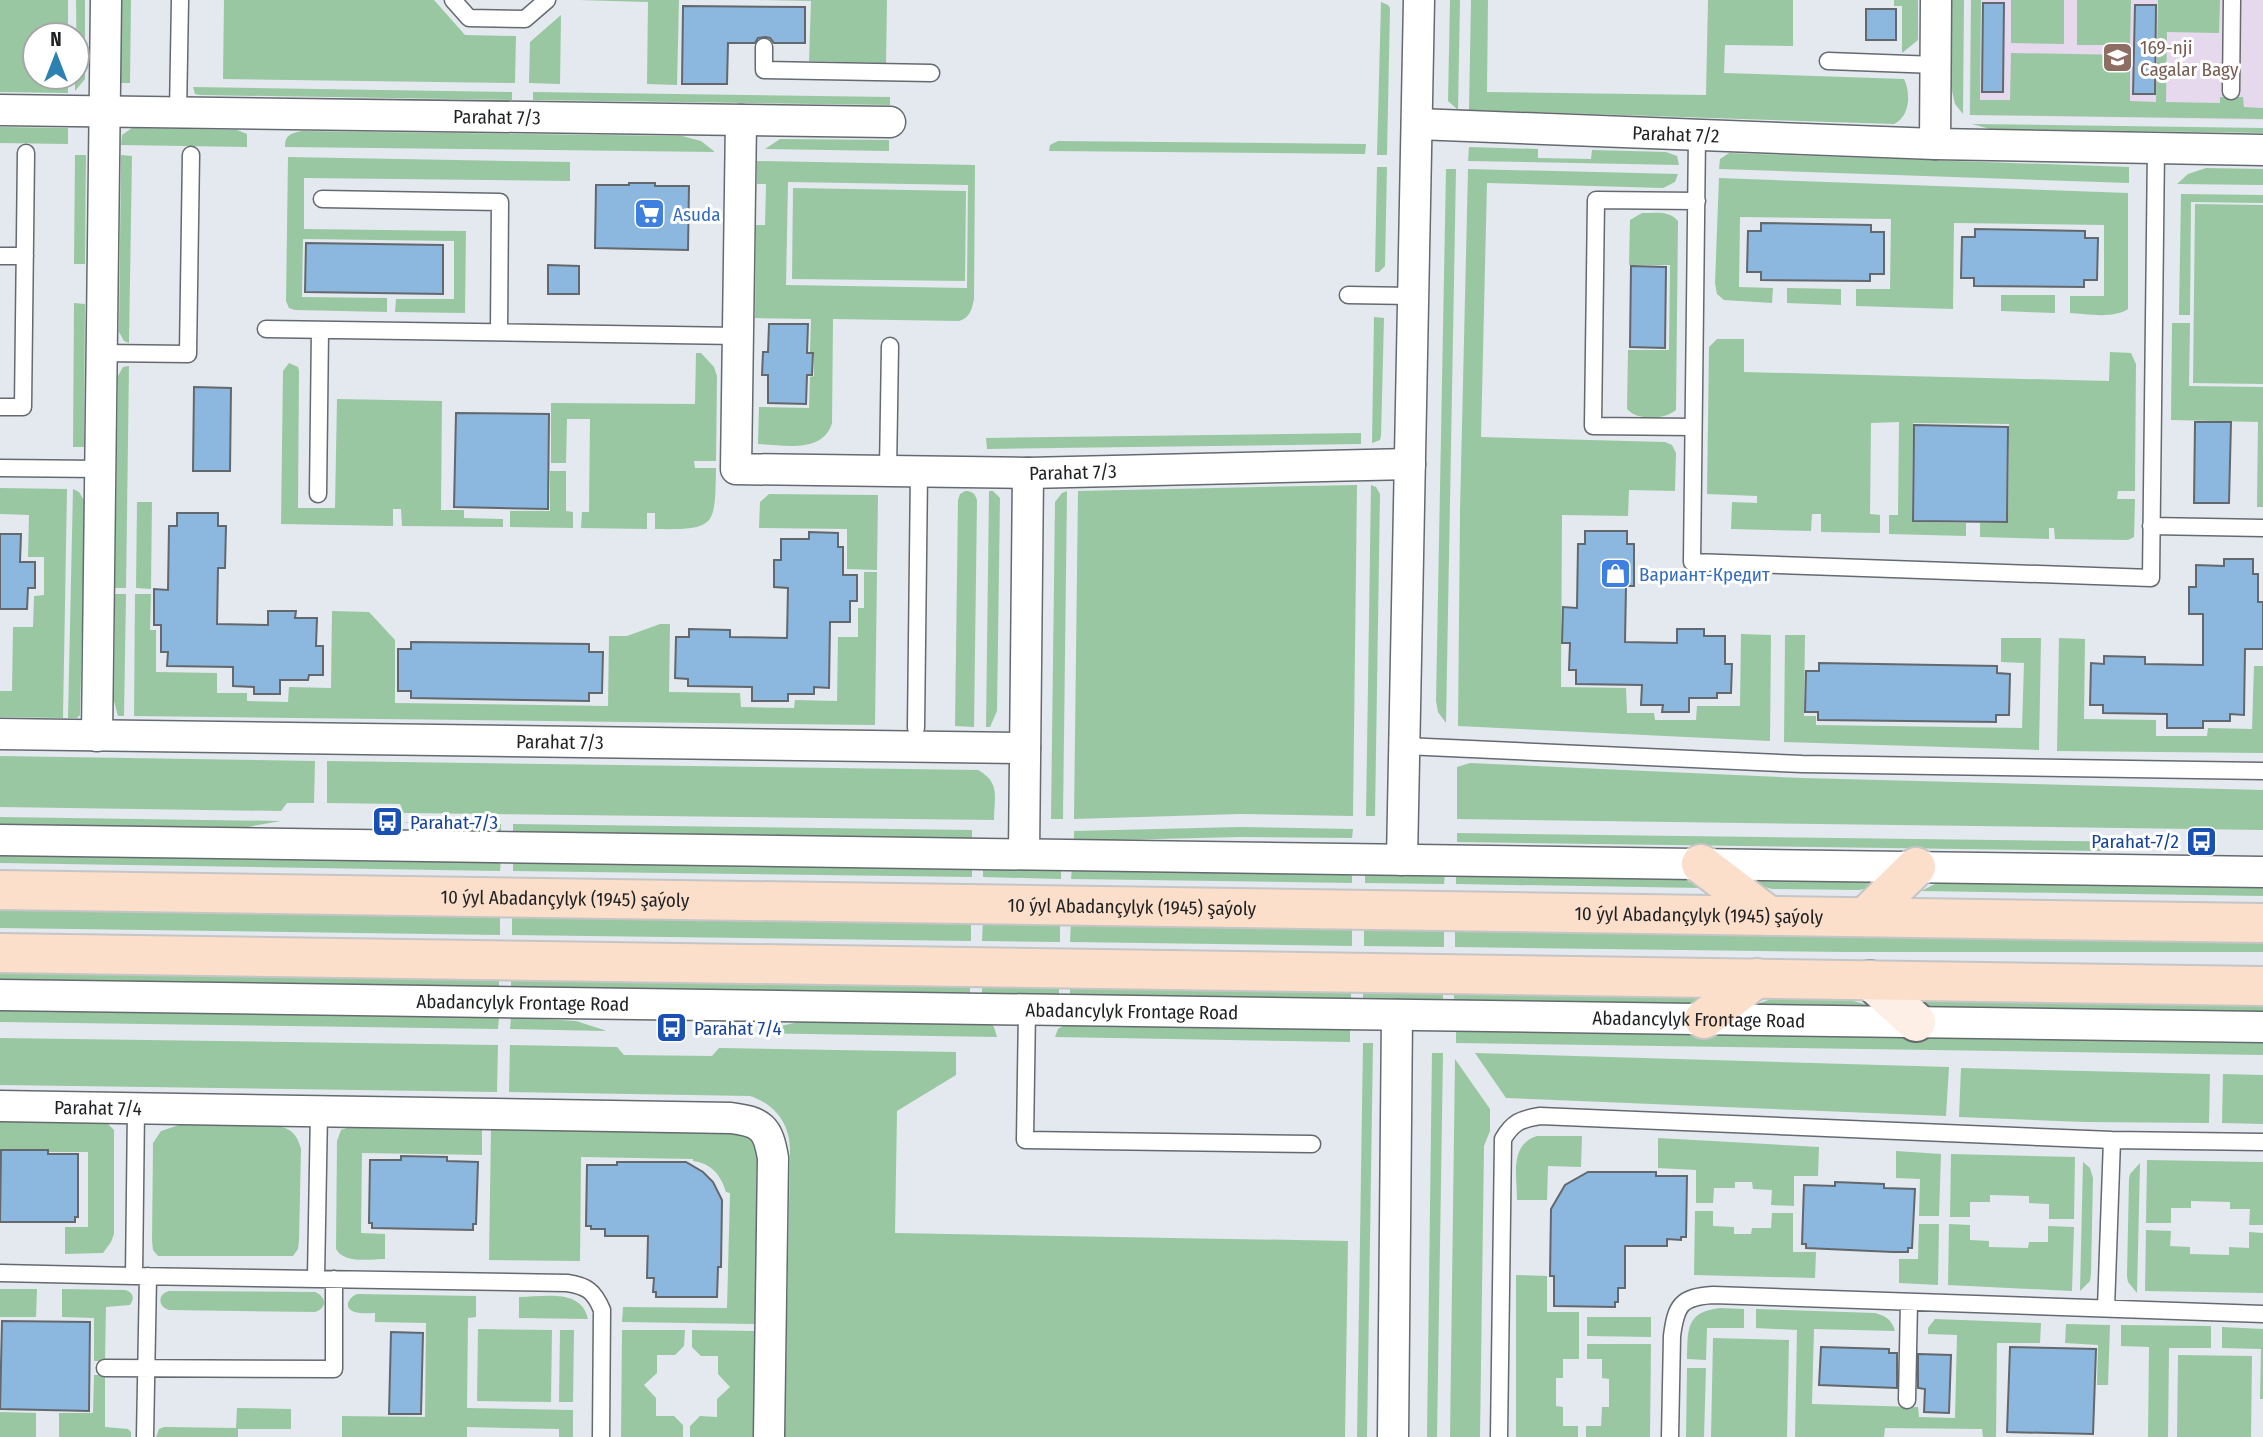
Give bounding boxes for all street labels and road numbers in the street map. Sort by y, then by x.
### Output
street label: Parahat 7/3 [453,105,541,129]
street label: Parahat 7/2 [1632,121,1720,147]
street label: Parahat 7/3 [1029,459,1117,484]
street label: Parahat 7/3 [516,730,604,754]
street label: 10 ýyl Abadançylyk (1945) şaýoly [440,885,690,912]
street label: 10 ýyl Abadançylyk (1945) şaýoly [1007,893,1257,920]
street label: 10 ýyl Abadançylyk (1945) şaýoly [1574,901,1824,928]
street label: Abadancylyk Frontage Road [416,989,630,1015]
street label: Abadancylyk Frontage Road [1025,998,1239,1024]
street label: Abadancylyk Frontage Road [1592,1006,1805,1032]
street label: Parahat 7/4 [54,1095,142,1120]

